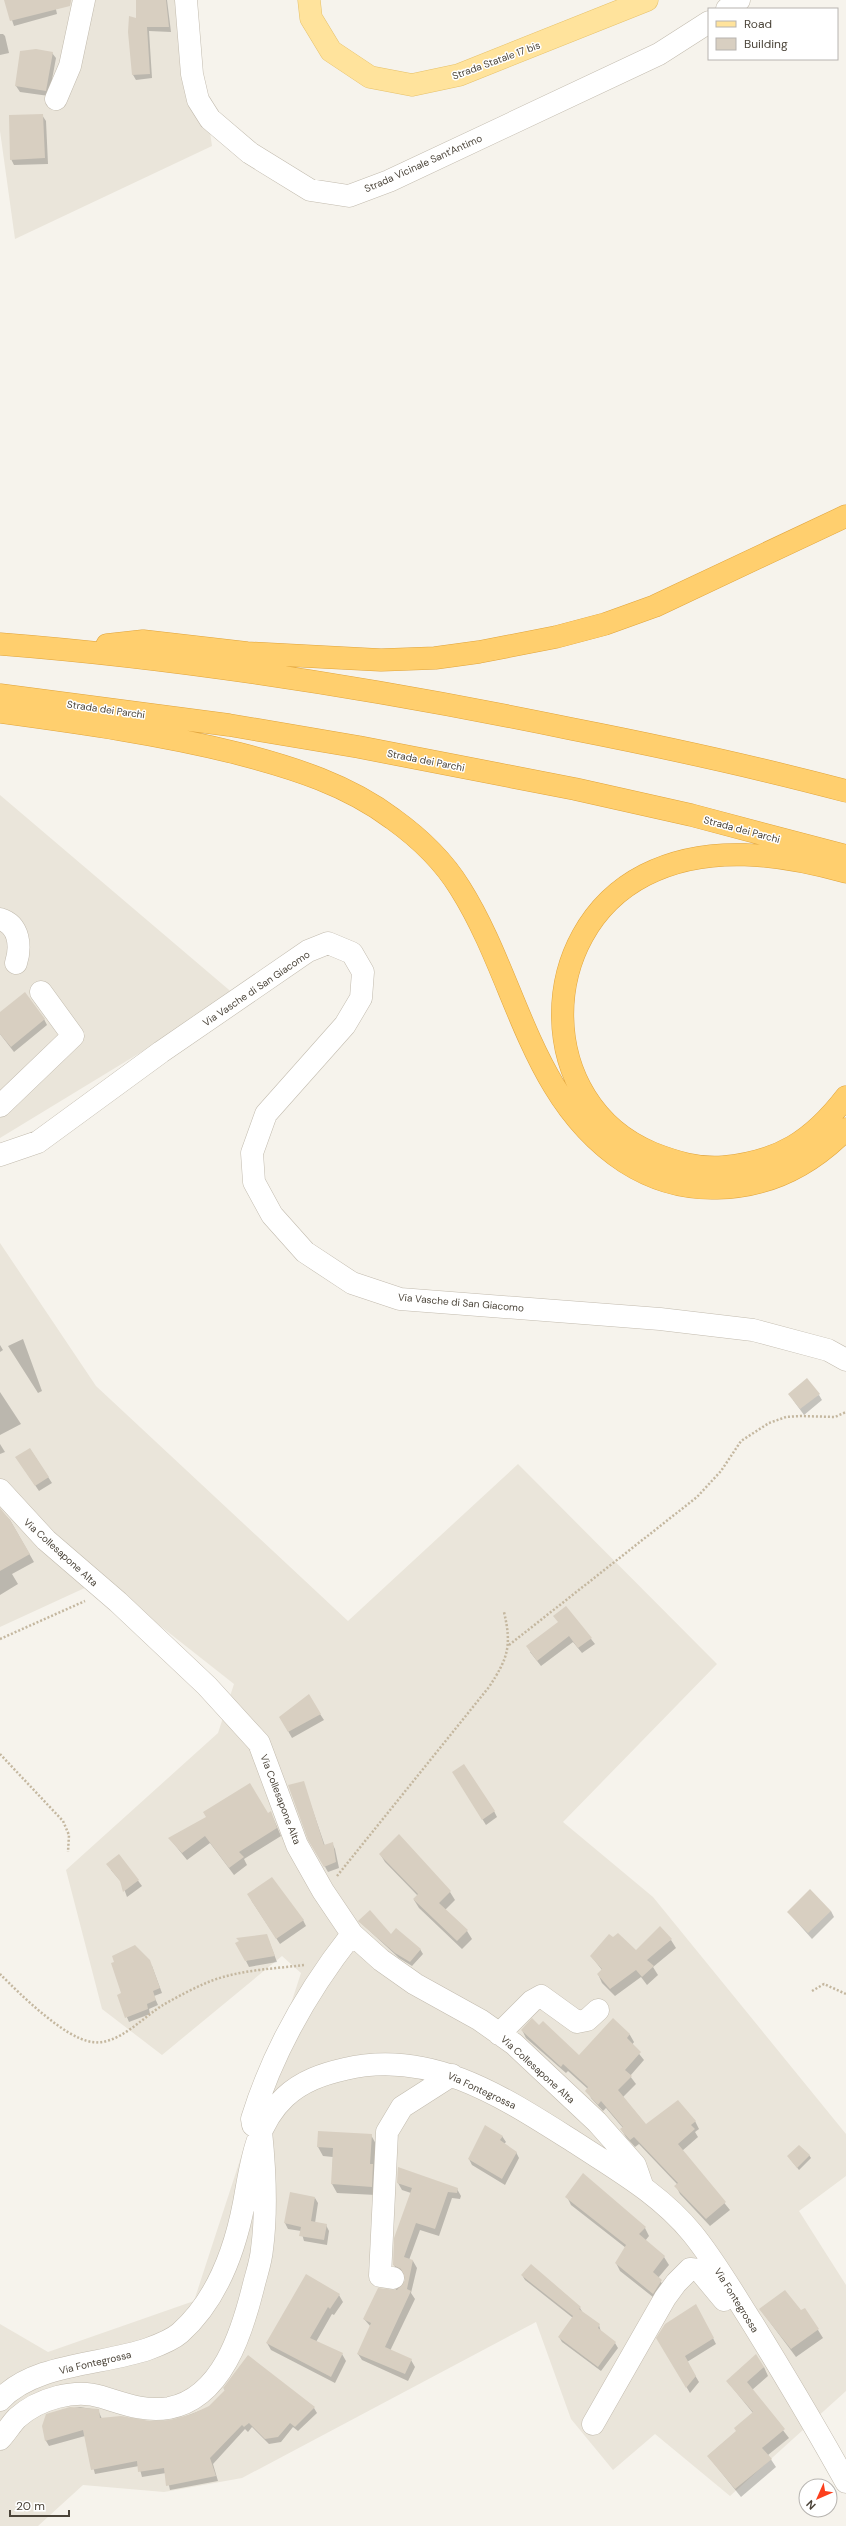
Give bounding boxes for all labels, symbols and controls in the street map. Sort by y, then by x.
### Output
legend [708,8,838,60]
text: Road [744,16,772,32]
text: Building [744,36,788,52]
street label: Strada Statale 17 bis [450,38,542,82]
street label: Strada Vicinale Sant'Antimo [362,132,484,195]
street label: Strada dei Parchi [66,698,146,721]
street label: Strada dei Parchi [386,747,466,774]
street label: Strada dei Parchi [702,813,782,846]
street label: Via Vasche di San Giacomo [200,948,312,1029]
street label: Via Vasche di San Giacomo [397,1291,525,1314]
street label: Via Collesapone Alta [21,1516,100,1589]
street label: Via Collesapone Alta [257,1752,304,1846]
street label: Via Collesapone Alta [498,2033,577,2106]
street label: Via Fontegrossa [446,2069,518,2112]
street label: Via Fontegrossa [711,2265,762,2335]
street label: Via Fontegrossa [58,2348,133,2377]
north arrow [798,2478,838,2518]
scale bar [10,2492,69,2518]
text: N [803,2497,819,2513]
text: 20 m [16,2498,45,2514]

